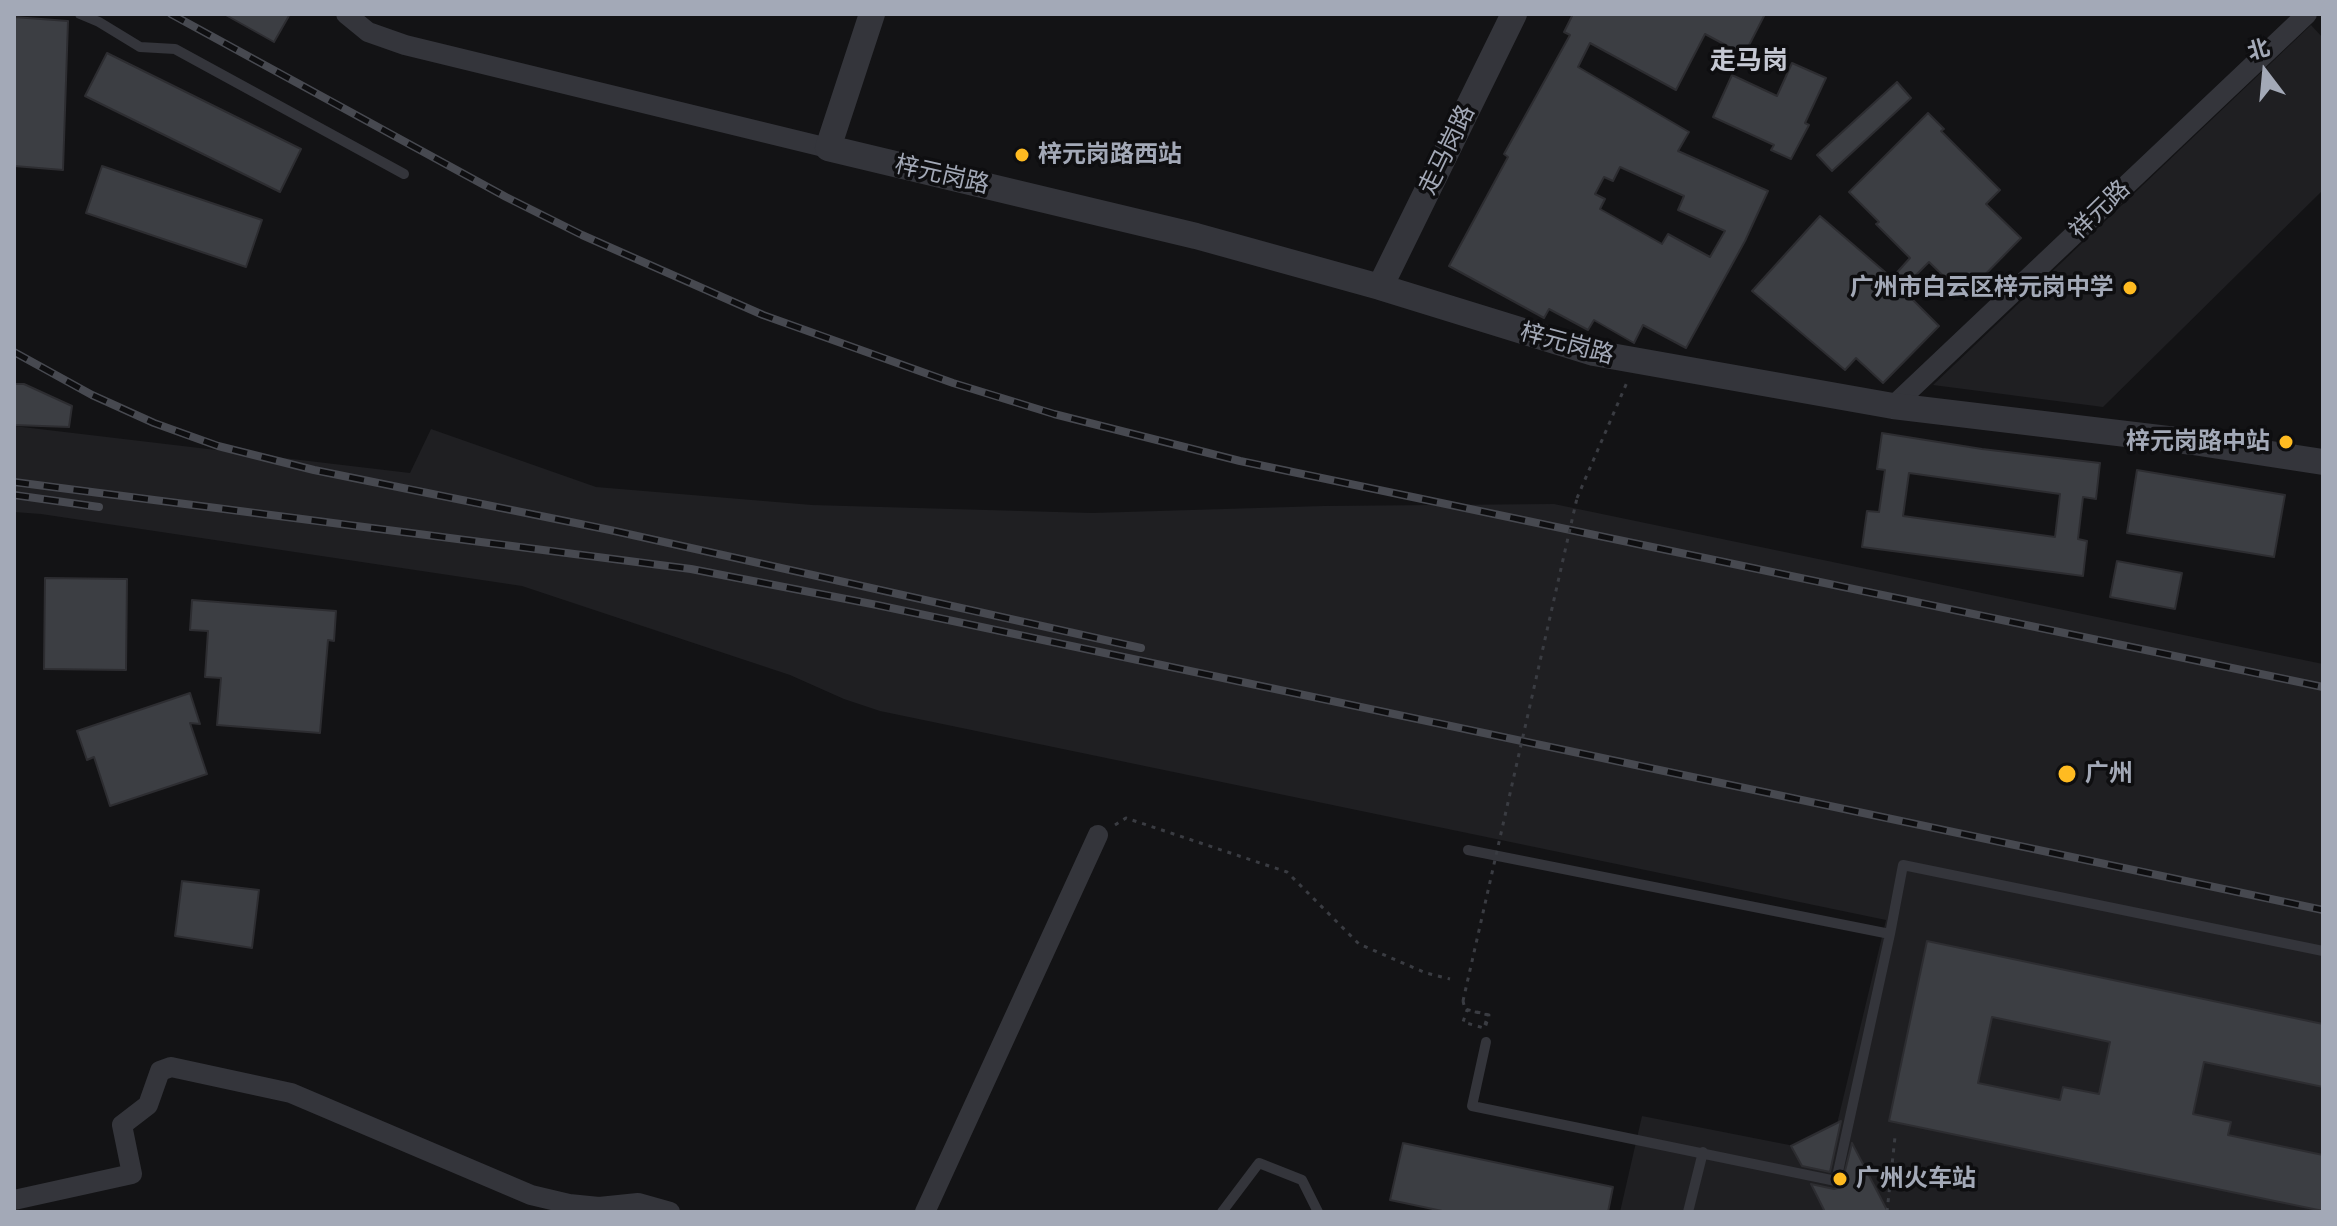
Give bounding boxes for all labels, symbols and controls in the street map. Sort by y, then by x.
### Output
north arrow [2225,32,2305,112]
text: 北 [2244,32,2273,65]
district label: 走马岗 [1710,45,1788,77]
street label: 走马岗路 [1413,101,1481,199]
place label: 梓元岗路西站 [1038,141,1182,169]
marker: 梓元岗路西站 [1013,146,1031,164]
street label: 梓元岗路 [892,150,992,200]
street label: 祥元路 [2064,175,2136,245]
place label: 广州市白云区梓元岗中学 [1850,274,2114,302]
marker: 广州市白云区梓元岗中学 [2121,279,2139,297]
street label: 梓元岗路 [1517,318,1617,370]
place label: 梓元岗路中站 [2126,428,2270,456]
marker: 梓元岗路中站 [2277,433,2295,451]
place label: 广州 [2085,760,2133,788]
marker: 广州 [2056,763,2078,785]
place label: 广州火车站 [1856,1165,1976,1193]
marker: 广州火车站 [1831,1170,1849,1188]

